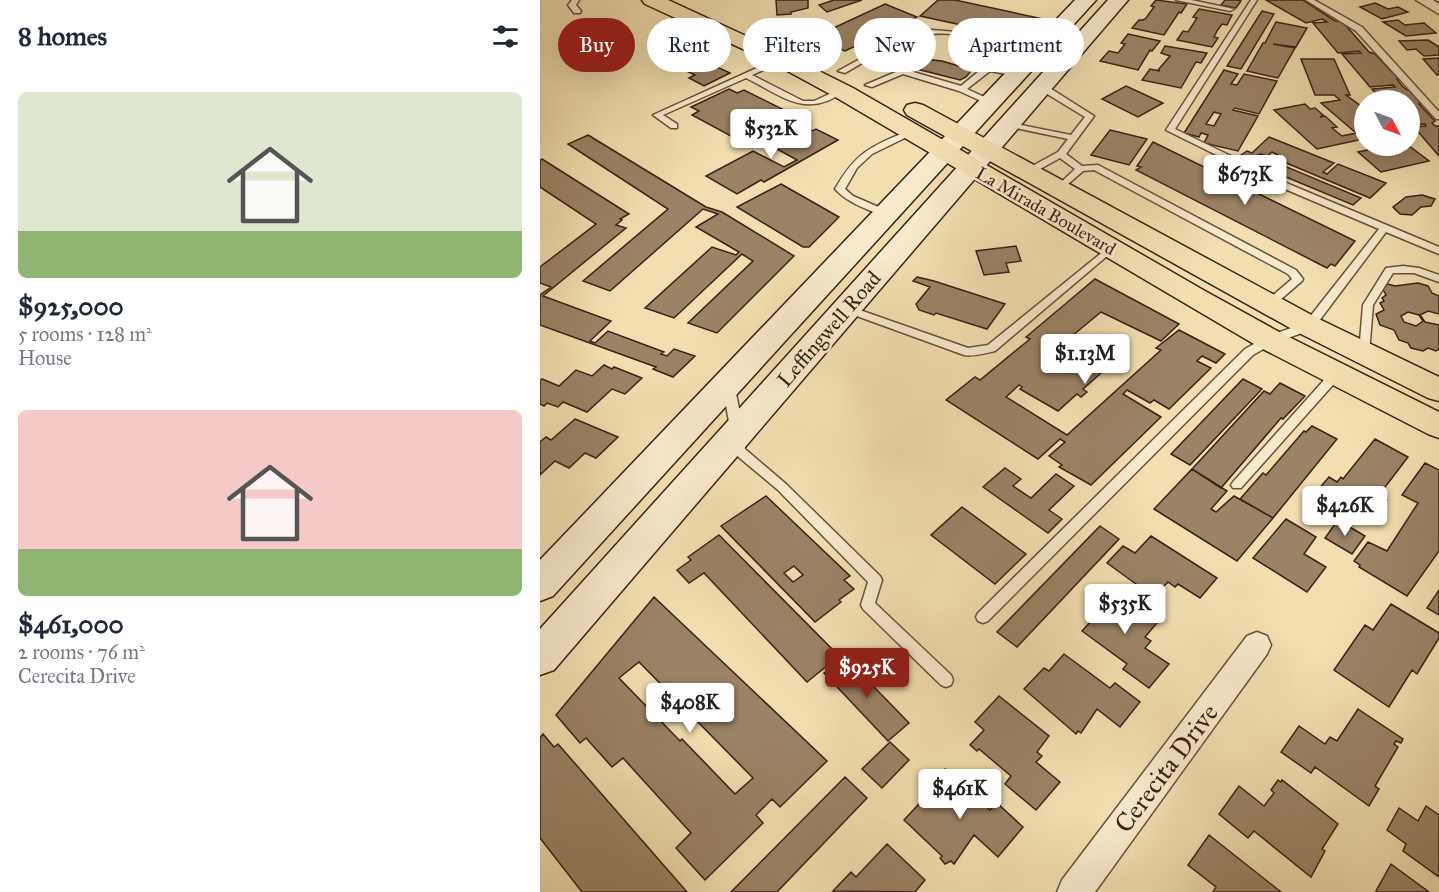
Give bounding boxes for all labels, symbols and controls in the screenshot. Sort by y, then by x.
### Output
chip: Buy [558,18,635,72]
chip: Rent [647,18,731,72]
chip: Filters [743,18,842,72]
chip: New [854,18,936,72]
chip: Apartment [948,18,1084,72]
text: 8 homes [18,20,107,52]
icon: filters [489,20,522,53]
north arrow [1354,90,1420,156]
map controls [1354,90,1420,156]
pin: $532K [729,109,813,160]
text: $532K [744,116,798,140]
icon: home [216,131,324,239]
pin: $673K [1203,155,1287,206]
street label: La Mirada Boulevard [972,162,1120,260]
text: $673K [1217,162,1273,186]
street label: Leffingwell Road [772,265,887,392]
text: $925,000 [18,290,124,322]
text: 5 rooms · 128 m² [18,322,152,346]
pin: $1.13M [1036,334,1134,385]
text: $1.13M [1055,341,1115,365]
text: House [18,346,72,370]
icon: home [216,449,324,557]
pin: $426K [1303,486,1387,537]
text: $426K [1316,493,1374,517]
pin: $535K [1083,584,1167,635]
text: $535K [1099,591,1151,615]
text: $461,000 [18,608,124,640]
text: 2 rooms · 76 m² [18,640,145,664]
pin: $925K [825,648,909,699]
text: $925K [839,655,895,679]
text: Cerecita Drive [18,664,136,688]
pin: $408K [648,683,732,734]
text: $408K [660,690,720,714]
street label: Cerecita Drive [1107,697,1225,839]
pin: $461K [918,769,1002,820]
text: $461K [932,776,988,800]

